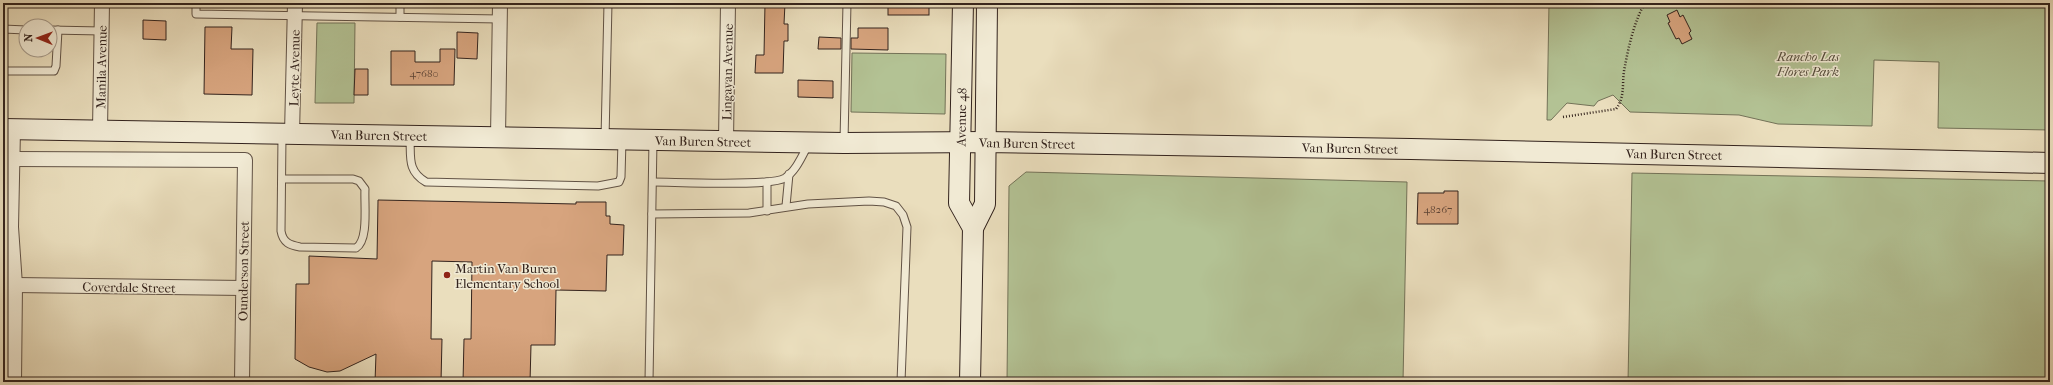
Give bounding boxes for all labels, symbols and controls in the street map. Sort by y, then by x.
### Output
north arrow [18,18,58,58]
street label: Lingayan Avenue [719,23,736,121]
street label: Manila Avenue [93,24,110,109]
street label: Leyte Avenue [286,29,303,107]
text: N [22,33,35,42]
park label: Rancho Las Flores Park [1776,49,1840,79]
house number: 47680 [409,67,439,80]
street label: Avenue 48 [953,87,970,148]
street label: Van Buren Street [330,127,428,144]
street label: Van Buren Street [654,133,752,150]
street label: Van Buren Street [978,135,1076,152]
street label: Van Buren Street [1301,140,1399,157]
street label: Van Buren Street [1625,146,1723,163]
house number: 48267 [1424,203,1452,216]
street label: Ounderson Street [235,220,252,321]
place label: Martin Van Buren Elementary School [455,261,560,291]
marker: Martin Van Buren Elementary School [442,270,452,280]
street label: Coverdale Street [82,279,176,296]

